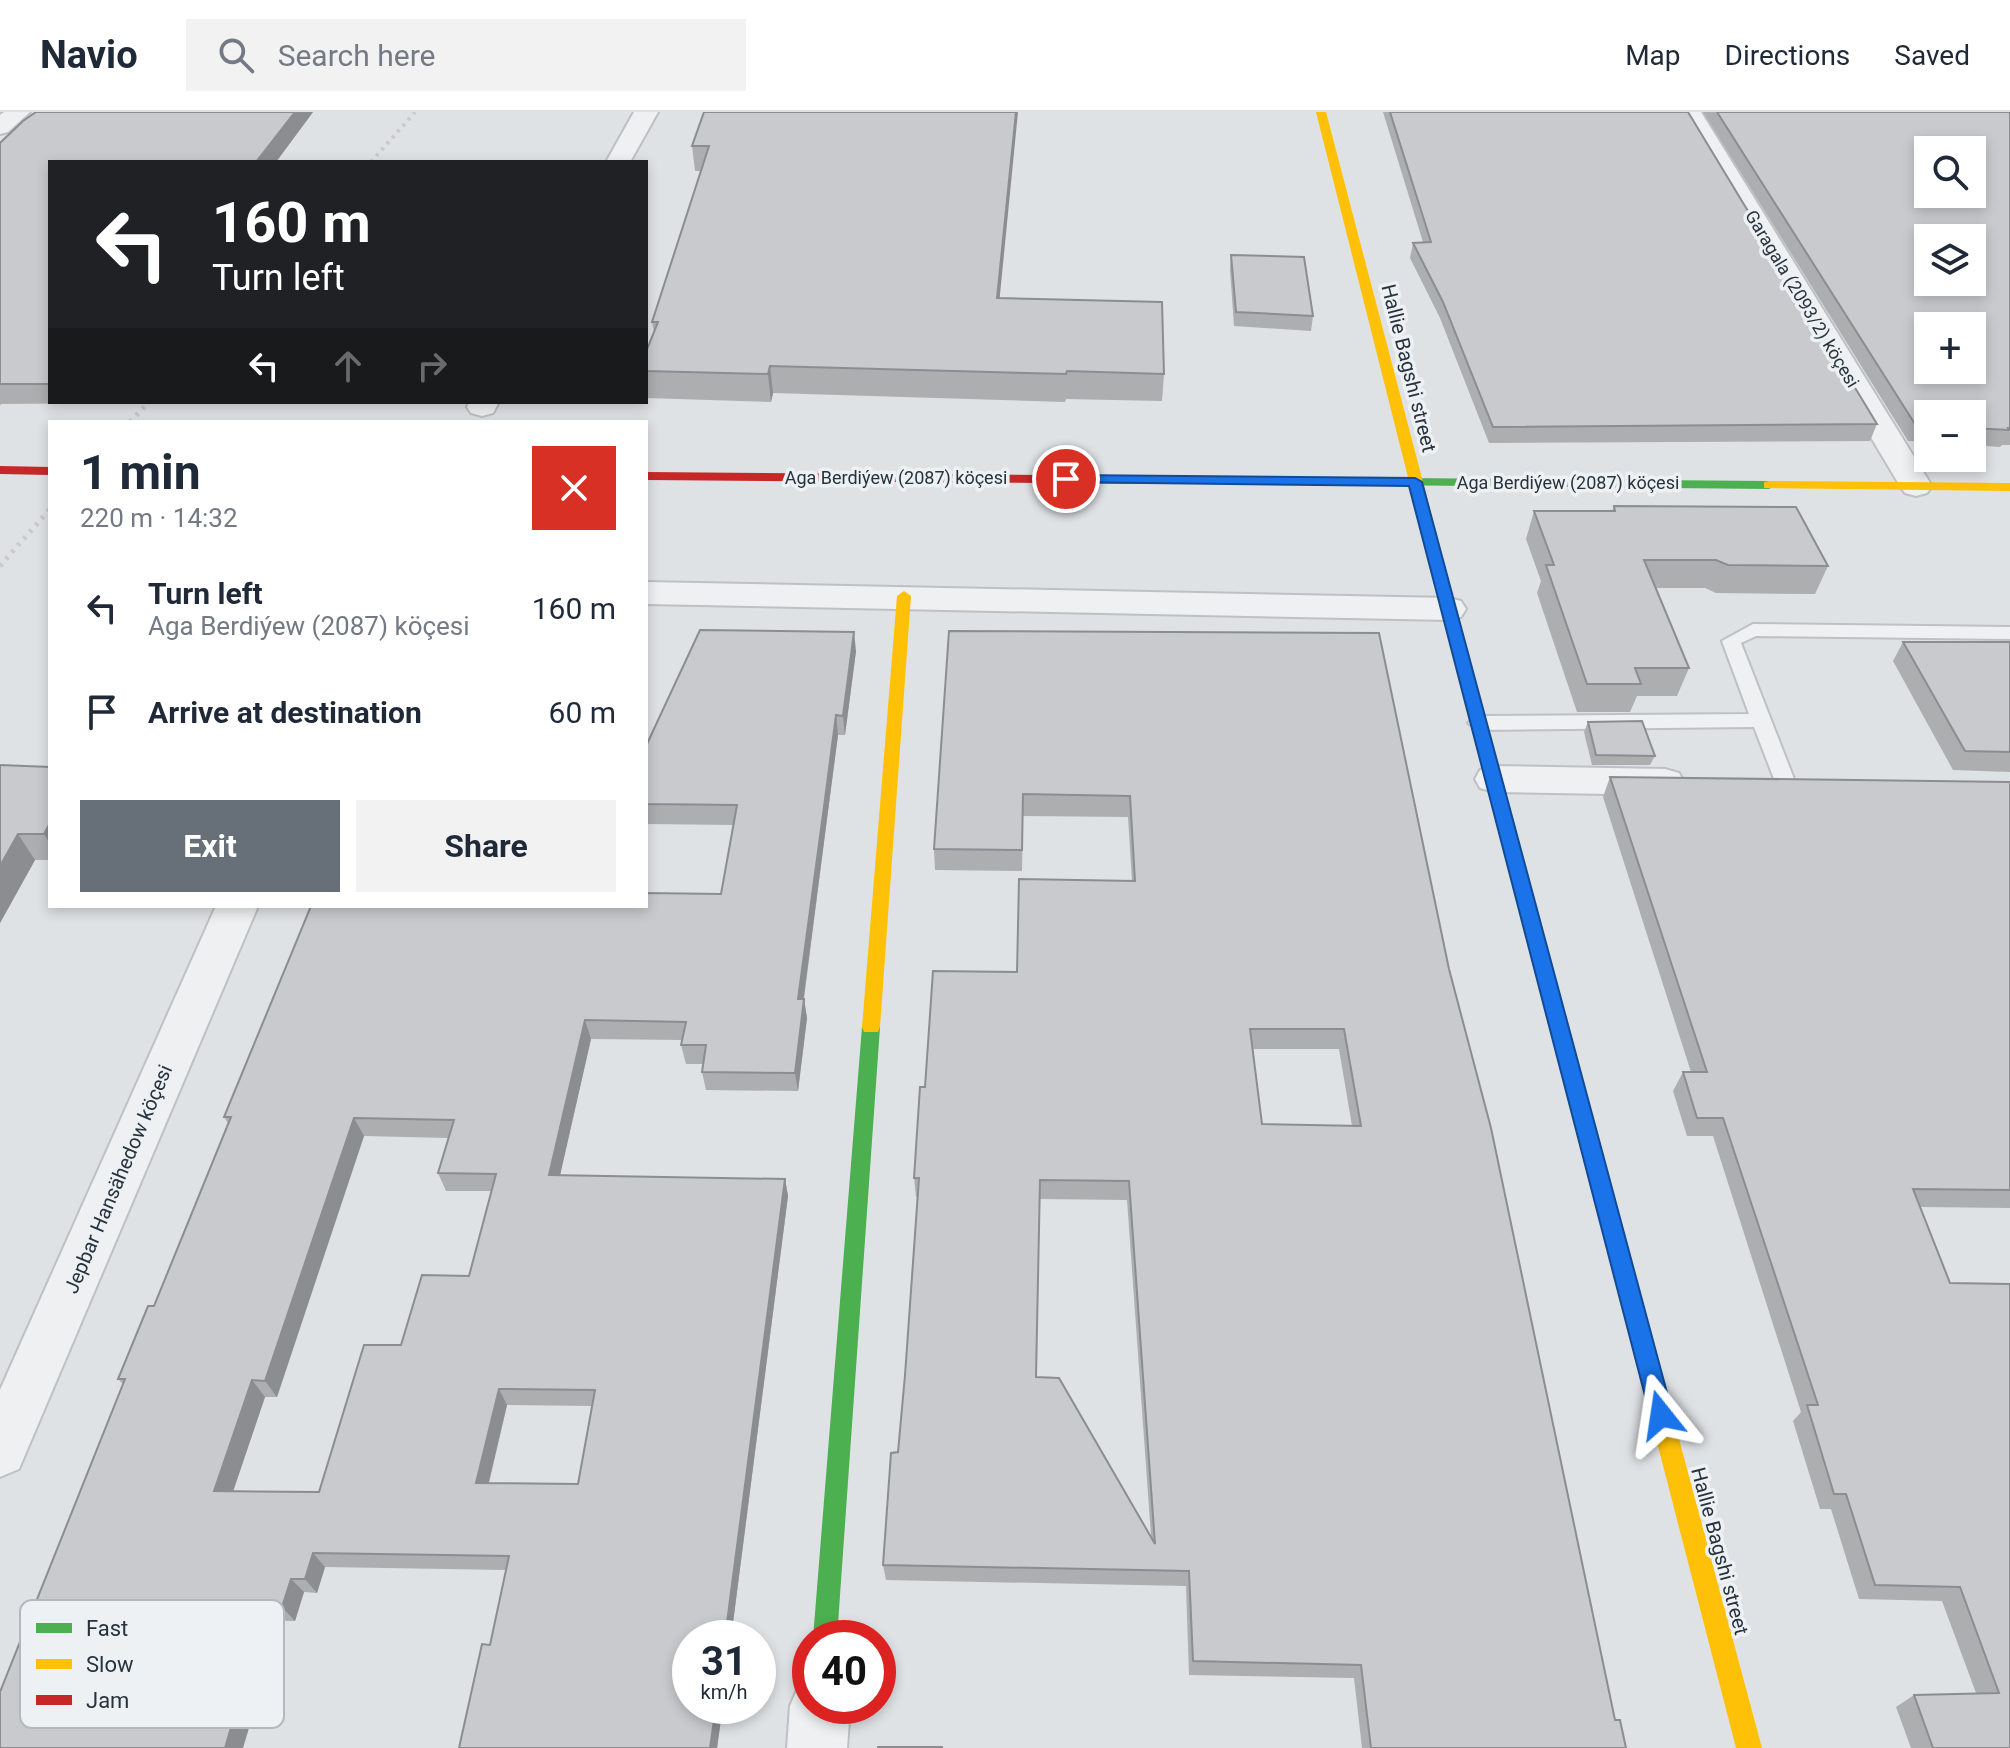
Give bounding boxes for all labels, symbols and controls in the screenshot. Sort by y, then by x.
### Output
search box [186,19,746,91]
text: Navio [40,33,138,77]
icon: search [214,33,258,77]
text: Search here [278,38,435,73]
text: Map [1625,39,1681,72]
text: Directions [1725,39,1850,72]
text: Saved [1894,39,1970,72]
map controls [1914,136,1986,472]
button: search [1914,136,1986,208]
text: 160 m [212,190,371,256]
icon: left [80,192,184,296]
street label: Garagala (2093/2) köçesi [1740,206,1864,392]
button: layers [1914,224,1986,296]
text: Turn left [212,257,345,299]
street label: Hallie Bagshi street [1377,282,1441,454]
button: + [1914,312,1986,384]
icon: left [242,344,286,388]
icon: ahead [326,344,370,388]
icon: right [410,344,454,388]
button: − [1914,400,1986,472]
text: 1 min [80,444,201,501]
pin [1032,445,1100,513]
button: close [532,446,616,530]
icon: arrive [1044,457,1088,501]
street label: Aga Berdiýew (2087) köçesi [785,467,1007,489]
street label: Aga Berdiýew (2087) köçesi [1457,472,1679,494]
text: 220 m · 14:32 [80,503,238,533]
text: Turn left [148,576,263,611]
icon: left [80,586,124,630]
text: 160 m [532,591,616,626]
text: Aga Berdiýew (2087) köçesi [148,611,470,641]
icon: arrive [80,690,124,734]
text: Arrive at destination [148,695,422,730]
text: 60 m [549,695,616,730]
button: Exit [80,800,340,892]
button: Share [356,800,616,892]
street label: Jepbar Hansähedow köçesi [59,1061,177,1297]
position arrow [1619,1373,1703,1457]
street label: Hallie Bagshi street [1686,1465,1754,1637]
legend [20,1600,284,1728]
text: Fast [86,1616,128,1641]
speed limit sign: 40 [792,1620,896,1724]
text: 31 [701,1638,747,1685]
text: Slow [86,1652,134,1677]
text: km/h [701,1680,747,1704]
text: Jam [86,1688,129,1713]

